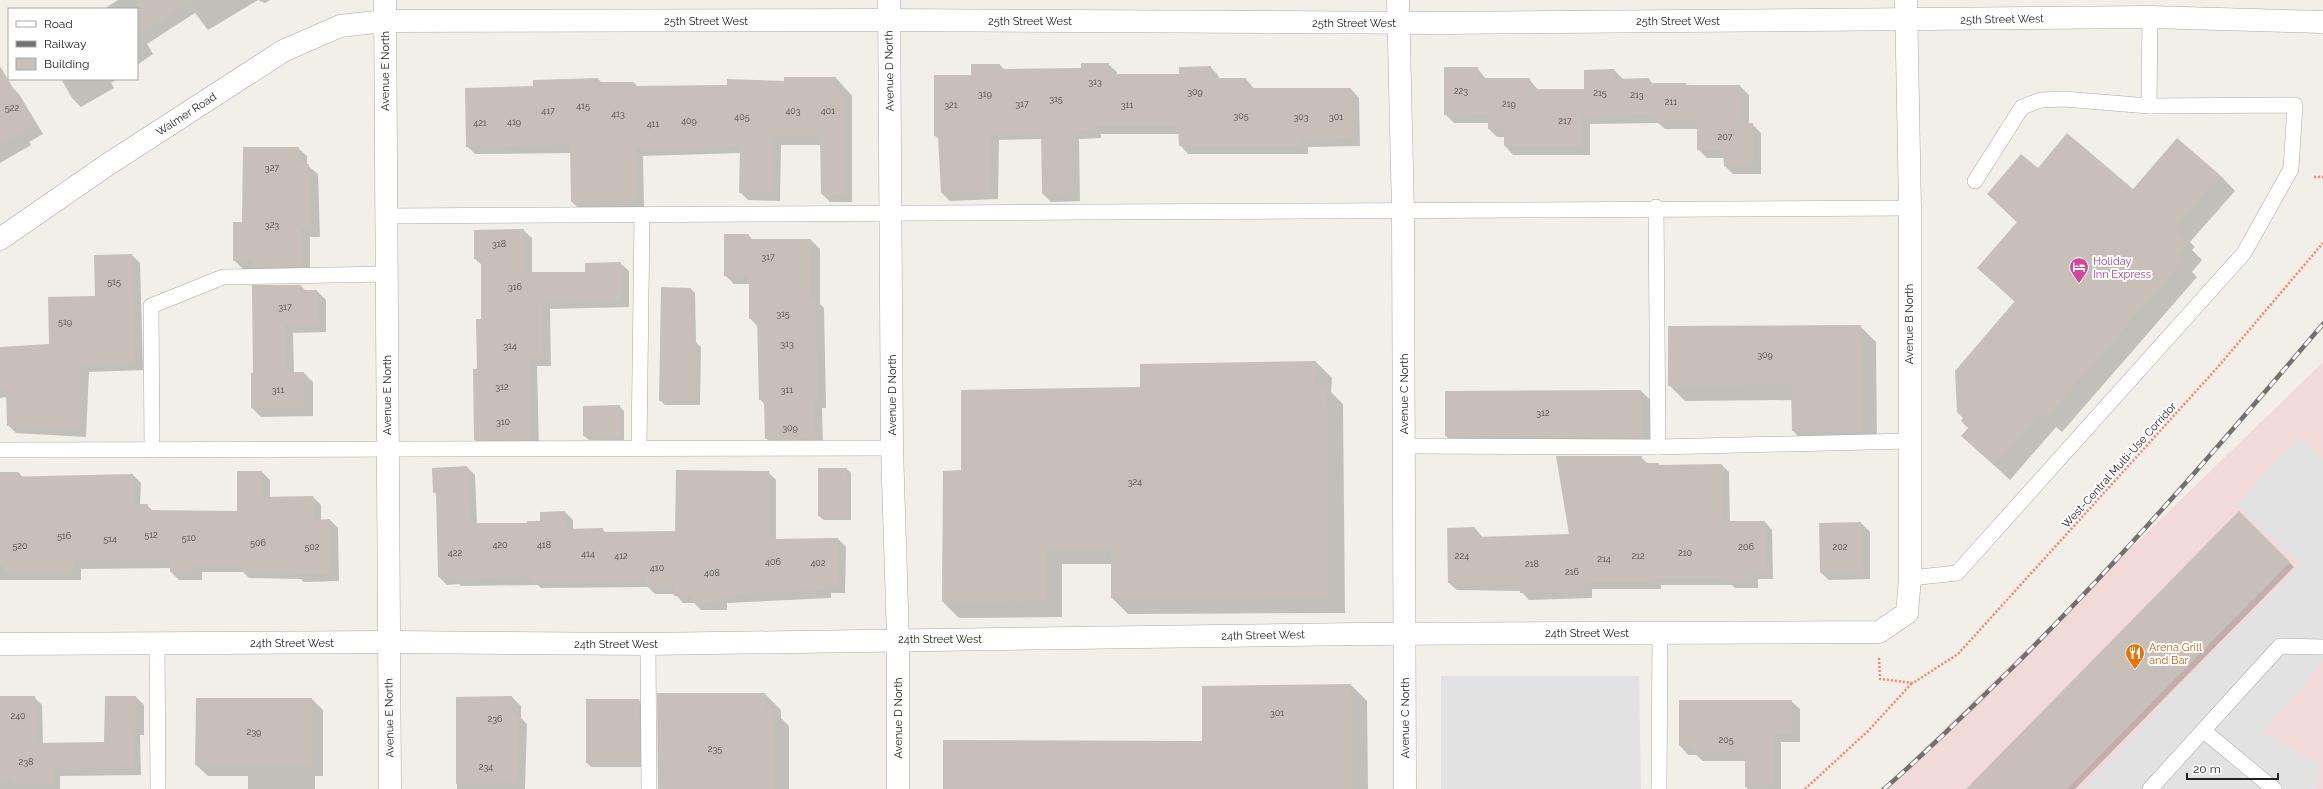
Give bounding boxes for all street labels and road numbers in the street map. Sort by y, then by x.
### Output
street label: 25th Street West [1960,12,2044,27]
street label: 25th Street West [664,15,748,28]
street label: 25th Street West [988,15,1072,28]
street label: 25th Street West [1636,15,1720,28]
street label: 25th Street West [1312,17,1396,30]
street label: Avenue D North [882,30,897,112]
street label: Avenue E North [379,31,392,111]
street label: Walmer Road [154,90,219,139]
street label: Avenue B North [1903,284,1916,364]
street label: Avenue C North [1398,354,1411,434]
street label: Avenue E North [381,355,394,435]
street label: Avenue D North [886,355,899,435]
street label: West-Central Multi-Use Corridor [2060,400,2179,531]
street label: 24th Street West [1545,627,1629,640]
street label: 24th Street West [1221,628,1305,643]
street label: 24th Street West [898,633,982,646]
street label: 24th Street West [250,637,334,650]
street label: 24th Street West [574,638,658,651]
street label: Avenue E North [382,678,397,758]
street label: Avenue D North [892,678,905,758]
street label: Avenue C North [1399,678,1412,758]

